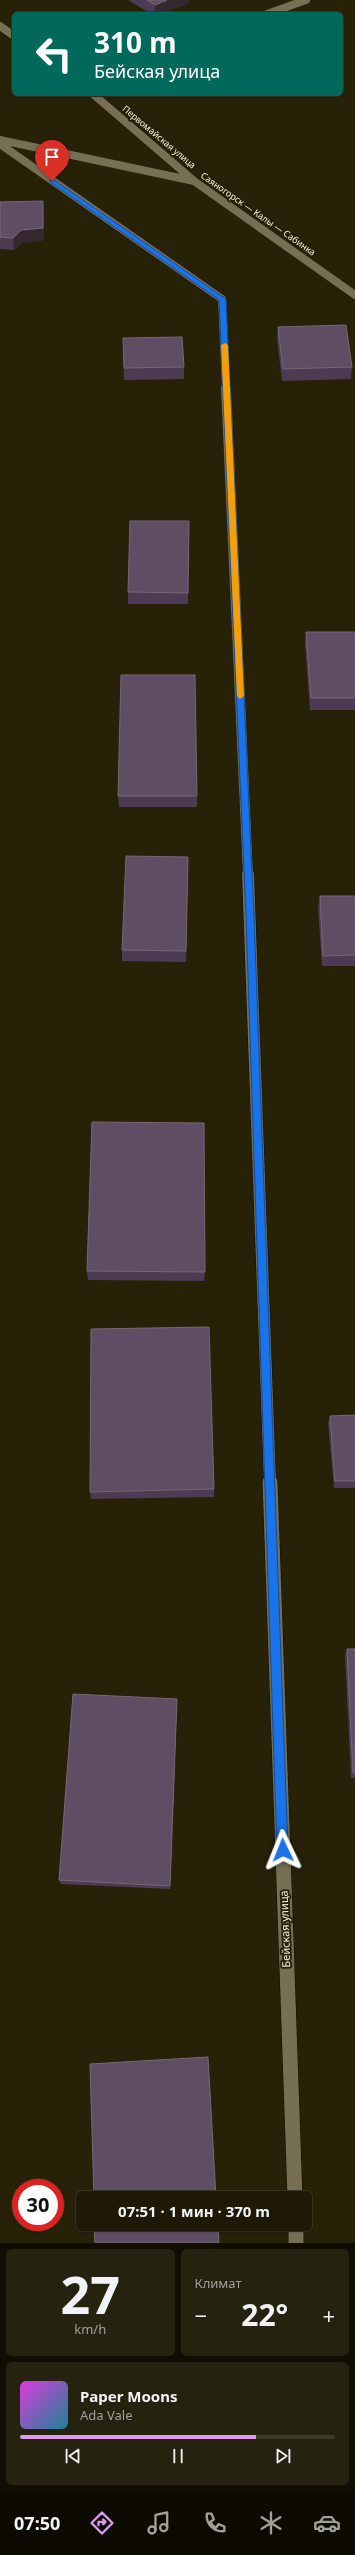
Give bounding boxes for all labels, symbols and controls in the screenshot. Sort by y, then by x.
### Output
text: 310 m [94,23,177,61]
icon: left [28,28,80,80]
text: Бейская улица [94,59,220,83]
street label: Первомайская улица [120,102,199,171]
pin [35,140,69,181]
icon: arrive [41,146,63,168]
street label: Саяногорск — Калы — Сабинка [198,169,318,258]
position arrow [262,1829,304,1871]
street label: Бейская улица [276,1890,293,1968]
speed limit sign: 30 [12,2179,64,2231]
text: 07:51 · 1 мин · 370 m [118,2201,270,2221]
text: 27 [61,2258,120,2329]
text: Климат [195,2274,241,2292]
text: 22° [241,2294,288,2335]
text: − [195,2300,207,2330]
text: + [322,2300,335,2330]
text: km/h [74,2320,106,2338]
text: Paper Moons [80,2386,178,2406]
text: Ada Vale [80,2406,133,2424]
icon: previous [62,2445,84,2467]
icon: pause [167,2445,189,2467]
icon: next [272,2445,294,2467]
icon: directions [88,2509,116,2537]
icon: music [145,2509,173,2537]
icon: phone [201,2509,229,2537]
icon: climate [257,2509,285,2537]
icon: car [313,2509,341,2537]
text: 07:50 [14,2511,60,2535]

